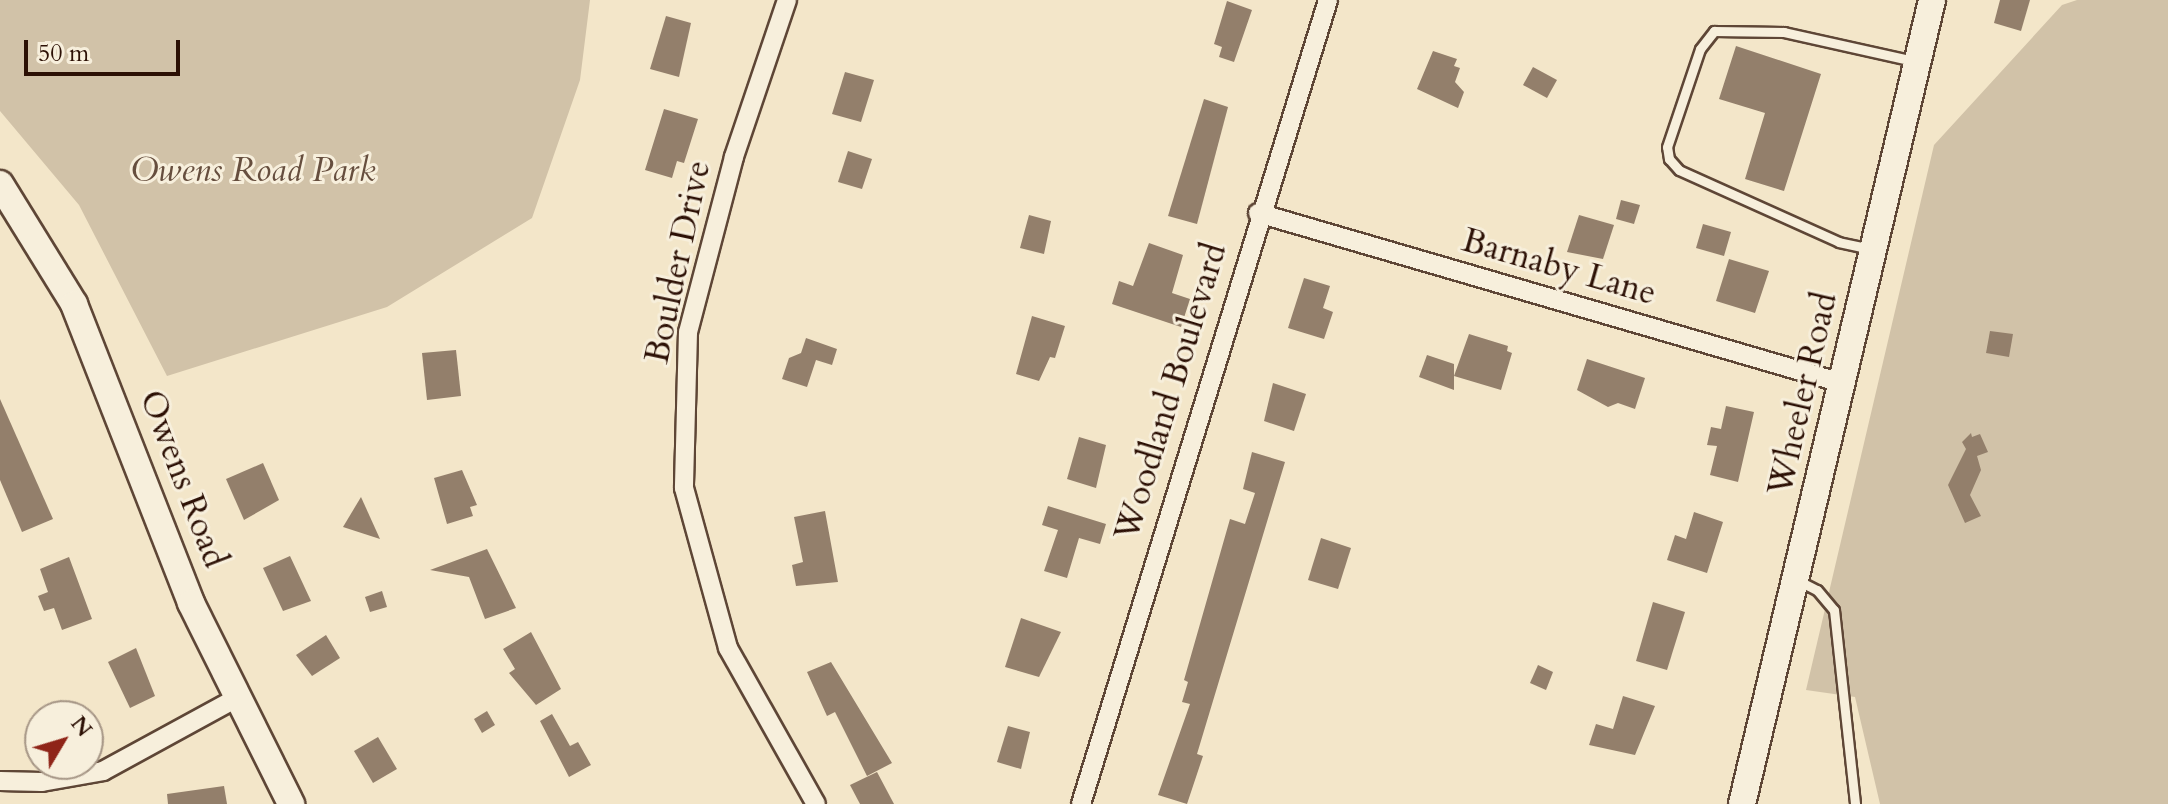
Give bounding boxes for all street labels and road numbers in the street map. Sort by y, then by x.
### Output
street label: Boulder Drive [637,157,719,367]
street label: Barnaby Lane [1457,220,1661,314]
street label: Woodland Boulevard [1106,238,1236,546]
street label: Wheeler Road [1760,288,1846,500]
street label: Owens Road [131,385,235,573]

